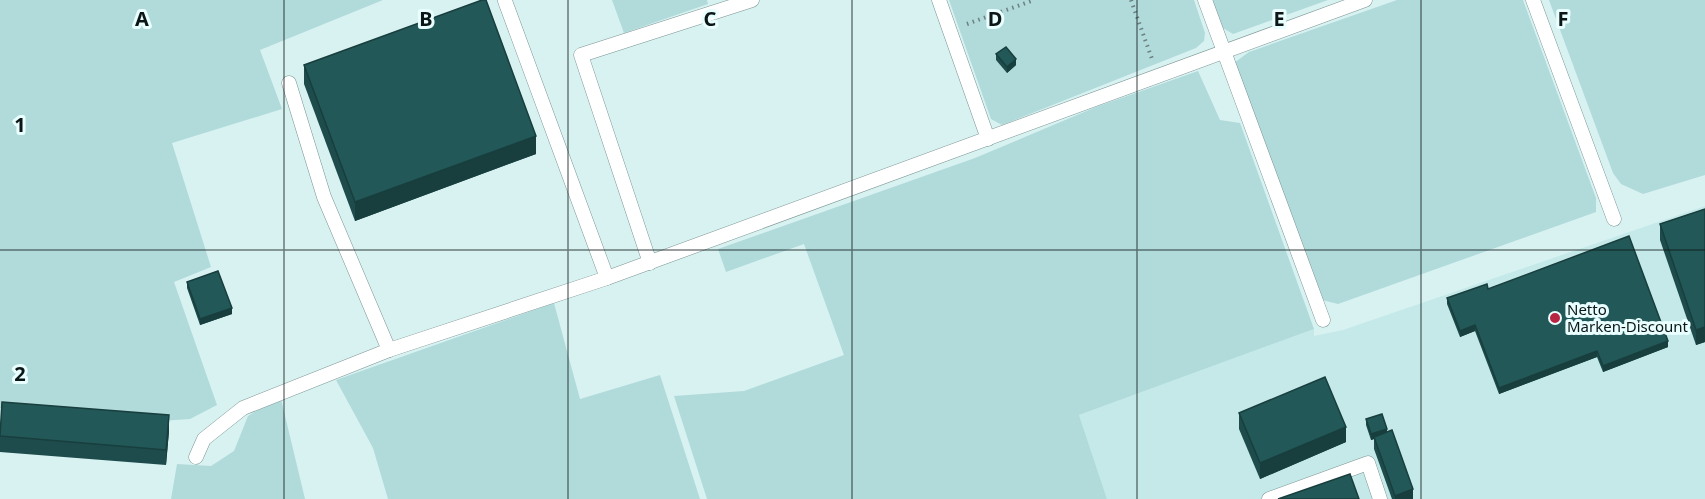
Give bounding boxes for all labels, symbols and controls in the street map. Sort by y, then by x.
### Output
text: A [135,5,149,32]
text: B [419,5,433,32]
text: C [704,5,717,32]
text: D [988,5,1002,32]
text: E [1273,5,1285,32]
text: F [1558,5,1568,32]
text: 1 [14,111,26,138]
place label: Netto Marken-Discount [1567,299,1689,336]
marker: Netto Marken-Discount [1548,311,1562,325]
text: 2 [14,360,26,387]

